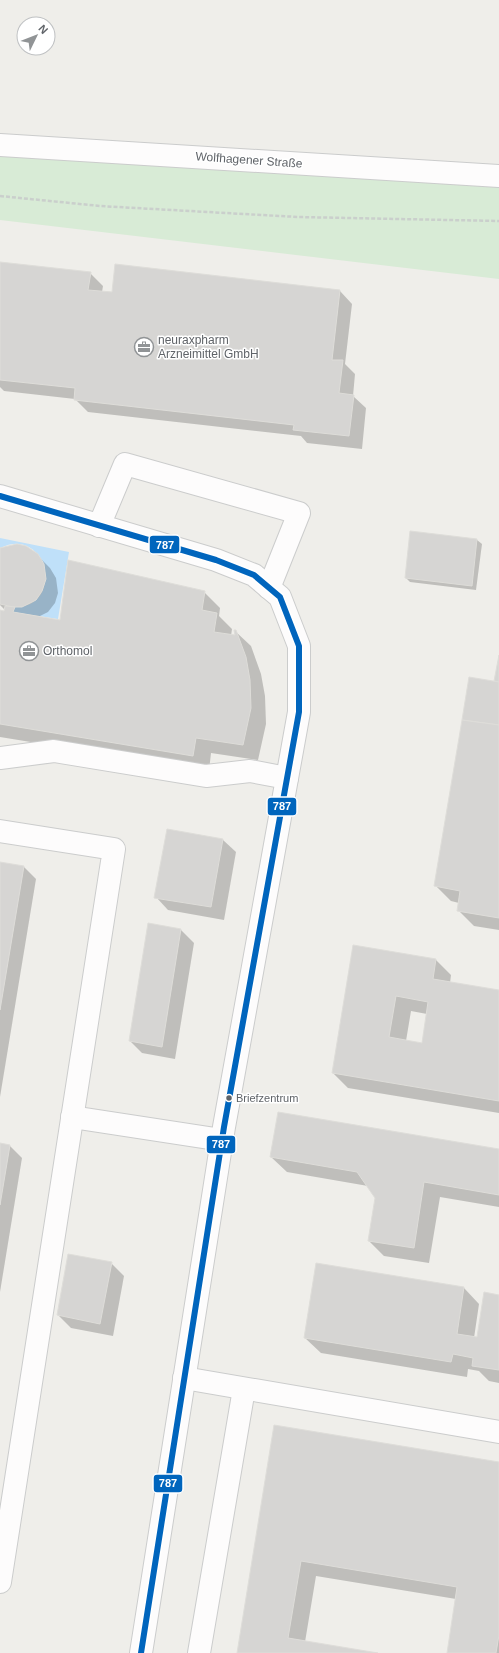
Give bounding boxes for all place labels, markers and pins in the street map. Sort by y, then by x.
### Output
place label: neuraxpharm Arzneimittel GmbH [158,333,259,361]
office icon: neuraxpharm Arzneimittel GmbH [133,336,155,358]
office icon: Orthomol [18,640,40,662]
place label: Orthomol [43,644,92,658]
place label: Briefzentrum [236,1092,298,1104]
marker: Briefzentrum [224,1093,234,1103]

